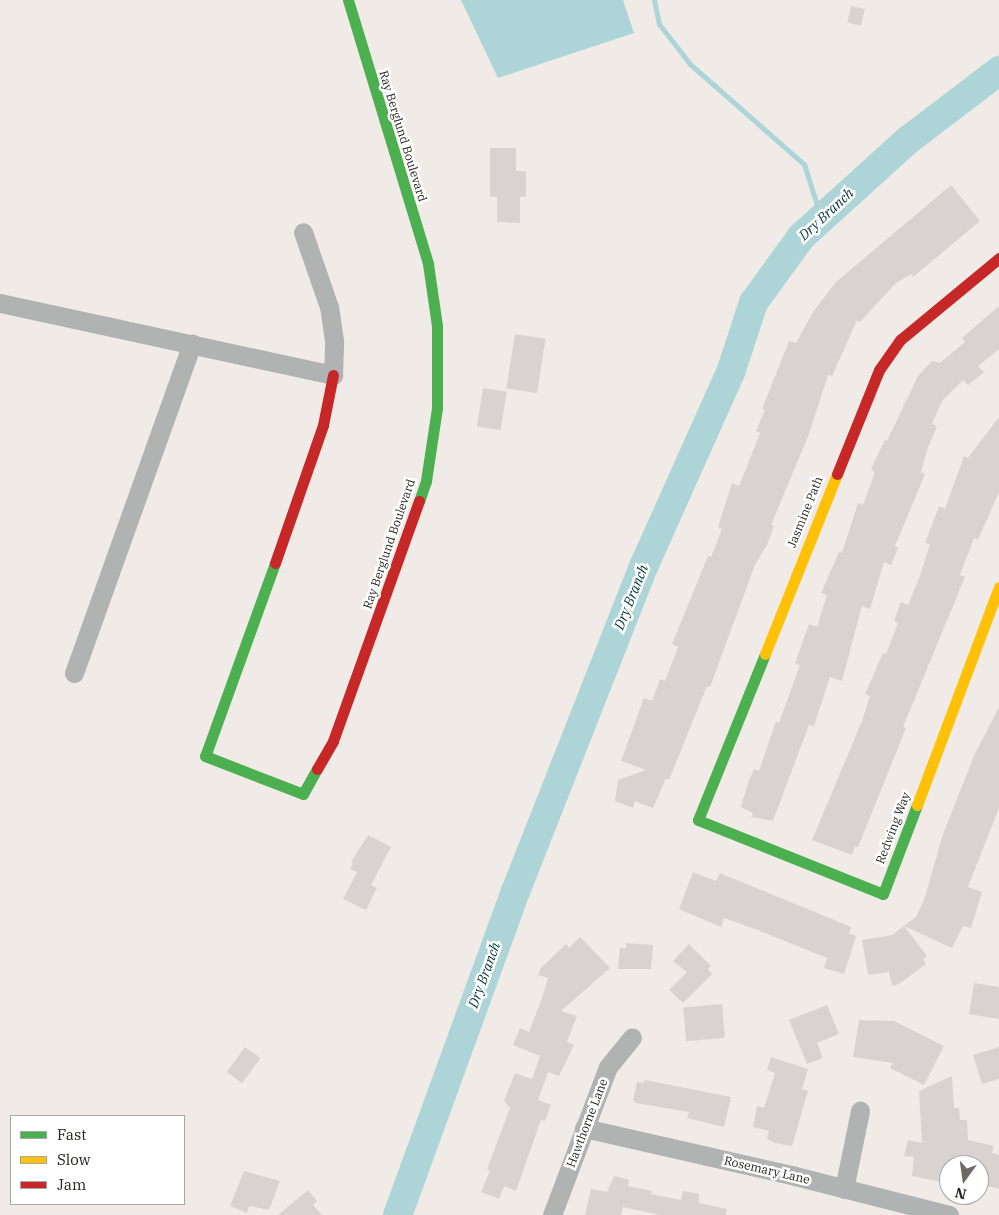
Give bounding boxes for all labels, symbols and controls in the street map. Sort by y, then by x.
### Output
street label: Ray Berglund Boulevard [376,69,430,203]
water label: Dry Branch [795,184,857,244]
street label: Jasmine Path [784,474,826,550]
street label: Ray Berglund Boulevard [360,477,418,611]
water label: Dry Branch [610,562,652,632]
street label: Redwing Way [873,790,913,866]
water label: Dry Branch [464,940,504,1010]
street label: Hawthorne Lane [563,1077,611,1169]
legend [10,1115,185,1205]
text: Fast [57,1125,87,1144]
text: Slow [57,1150,90,1169]
street label: Rosemary Lane [723,1153,811,1187]
north arrow [939,1155,989,1205]
text: Jam [57,1175,86,1194]
text: N [953,1184,968,1204]

